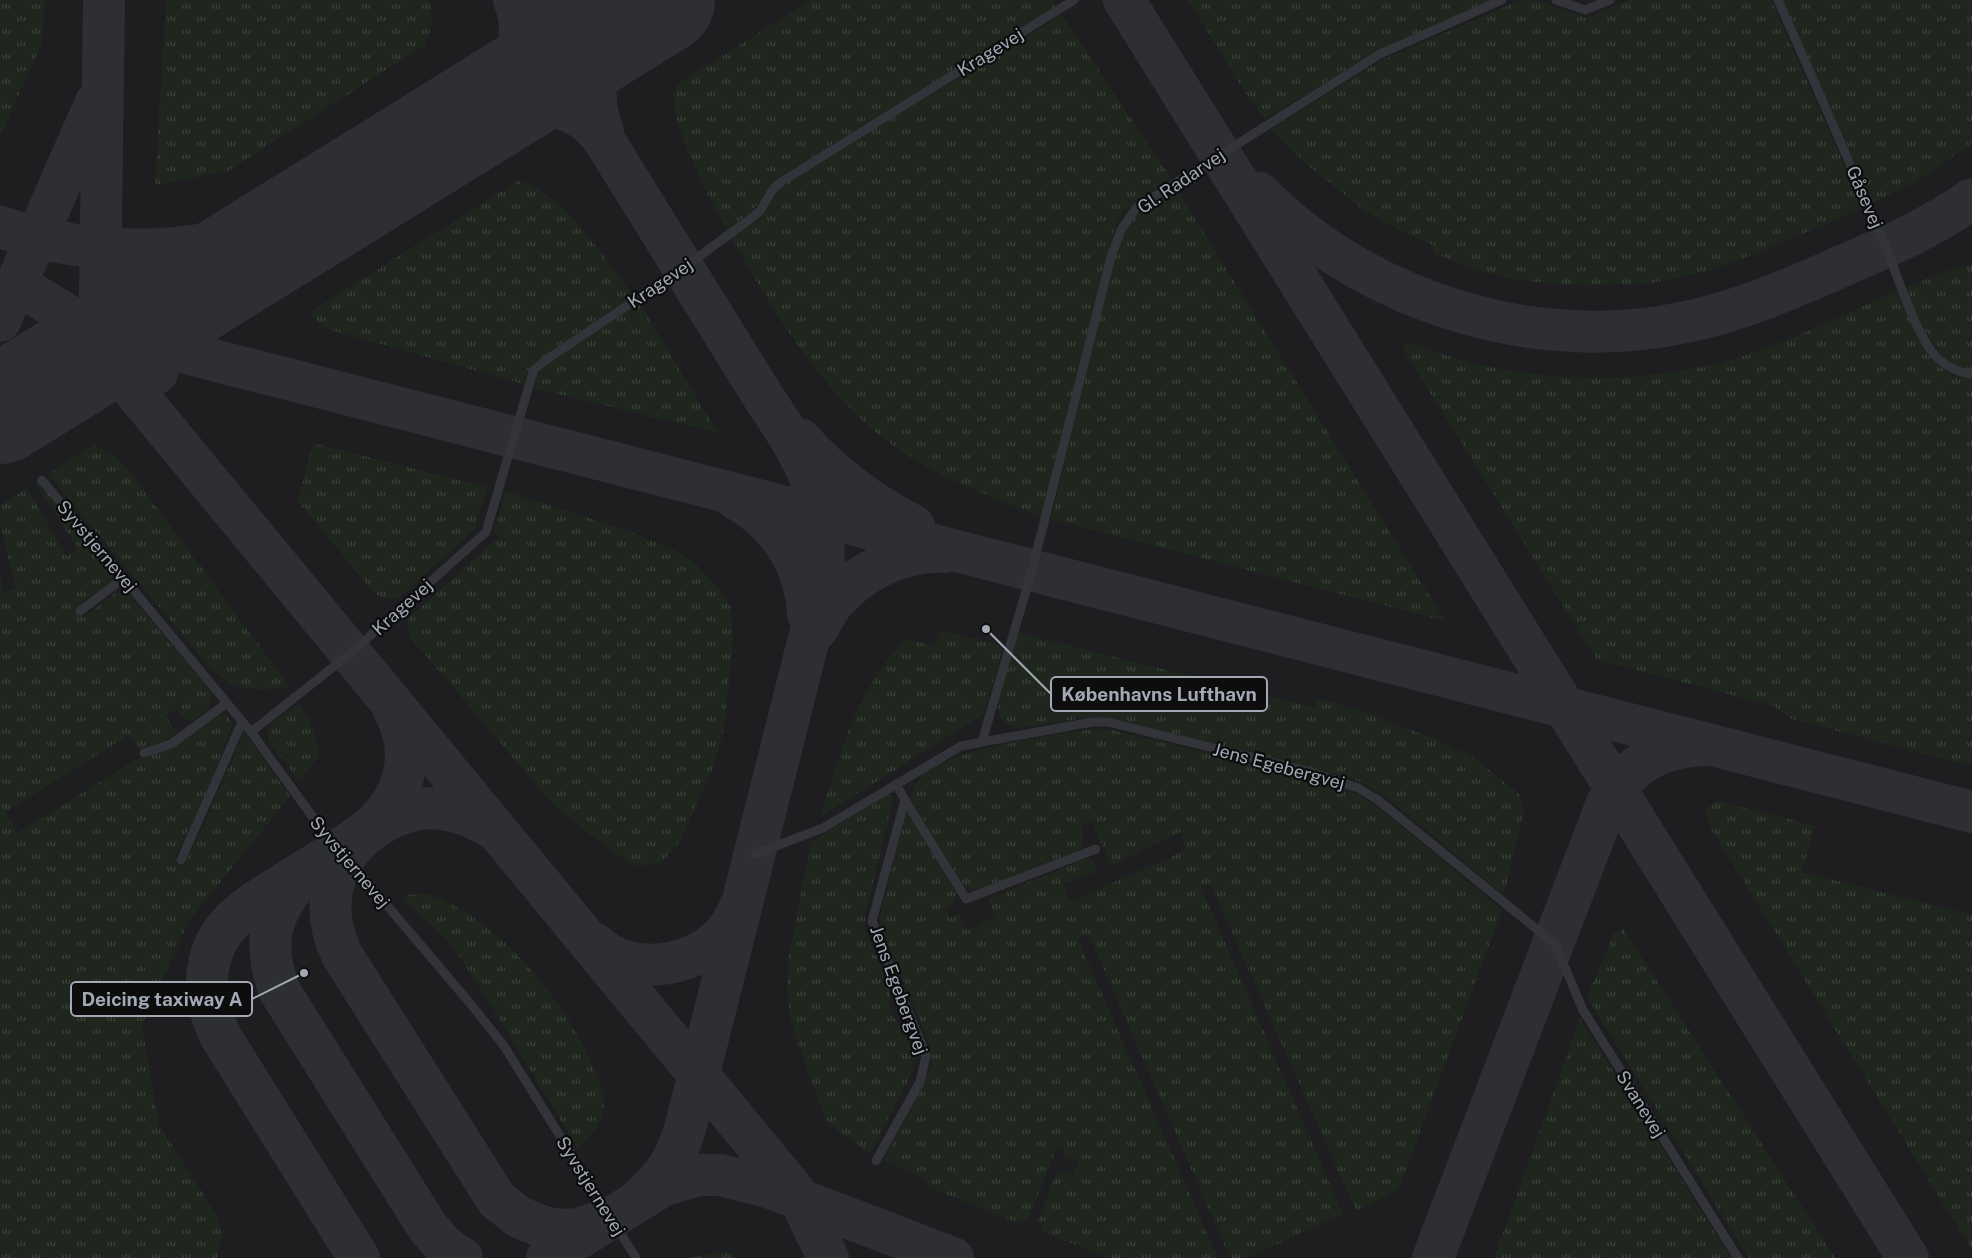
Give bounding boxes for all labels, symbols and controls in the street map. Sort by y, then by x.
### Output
street label: Kragevej [953,24,1027,80]
street label: Gl. Radarvej [1133,144,1229,218]
street label: Gåsevej [1842,163,1888,231]
street label: Kragevej [624,254,696,312]
street label: Syvstjernevej [53,496,141,596]
street label: Kragevej [368,575,436,639]
callout: Københavns Lufthavn [1051,677,1267,711]
text: Københavns Lufthavn [1061,683,1257,705]
street label: Jens Egebergvej [1211,738,1347,794]
street label: Syvstjernevej [306,812,394,912]
street label: Jens Egebergvej [866,923,932,1057]
callout: Deicing taxiway A [71,982,252,1016]
text: Deicing taxiway A [81,988,243,1010]
street label: Svanevej [1612,1067,1670,1141]
street label: Syvstjernevej [552,1132,630,1240]

